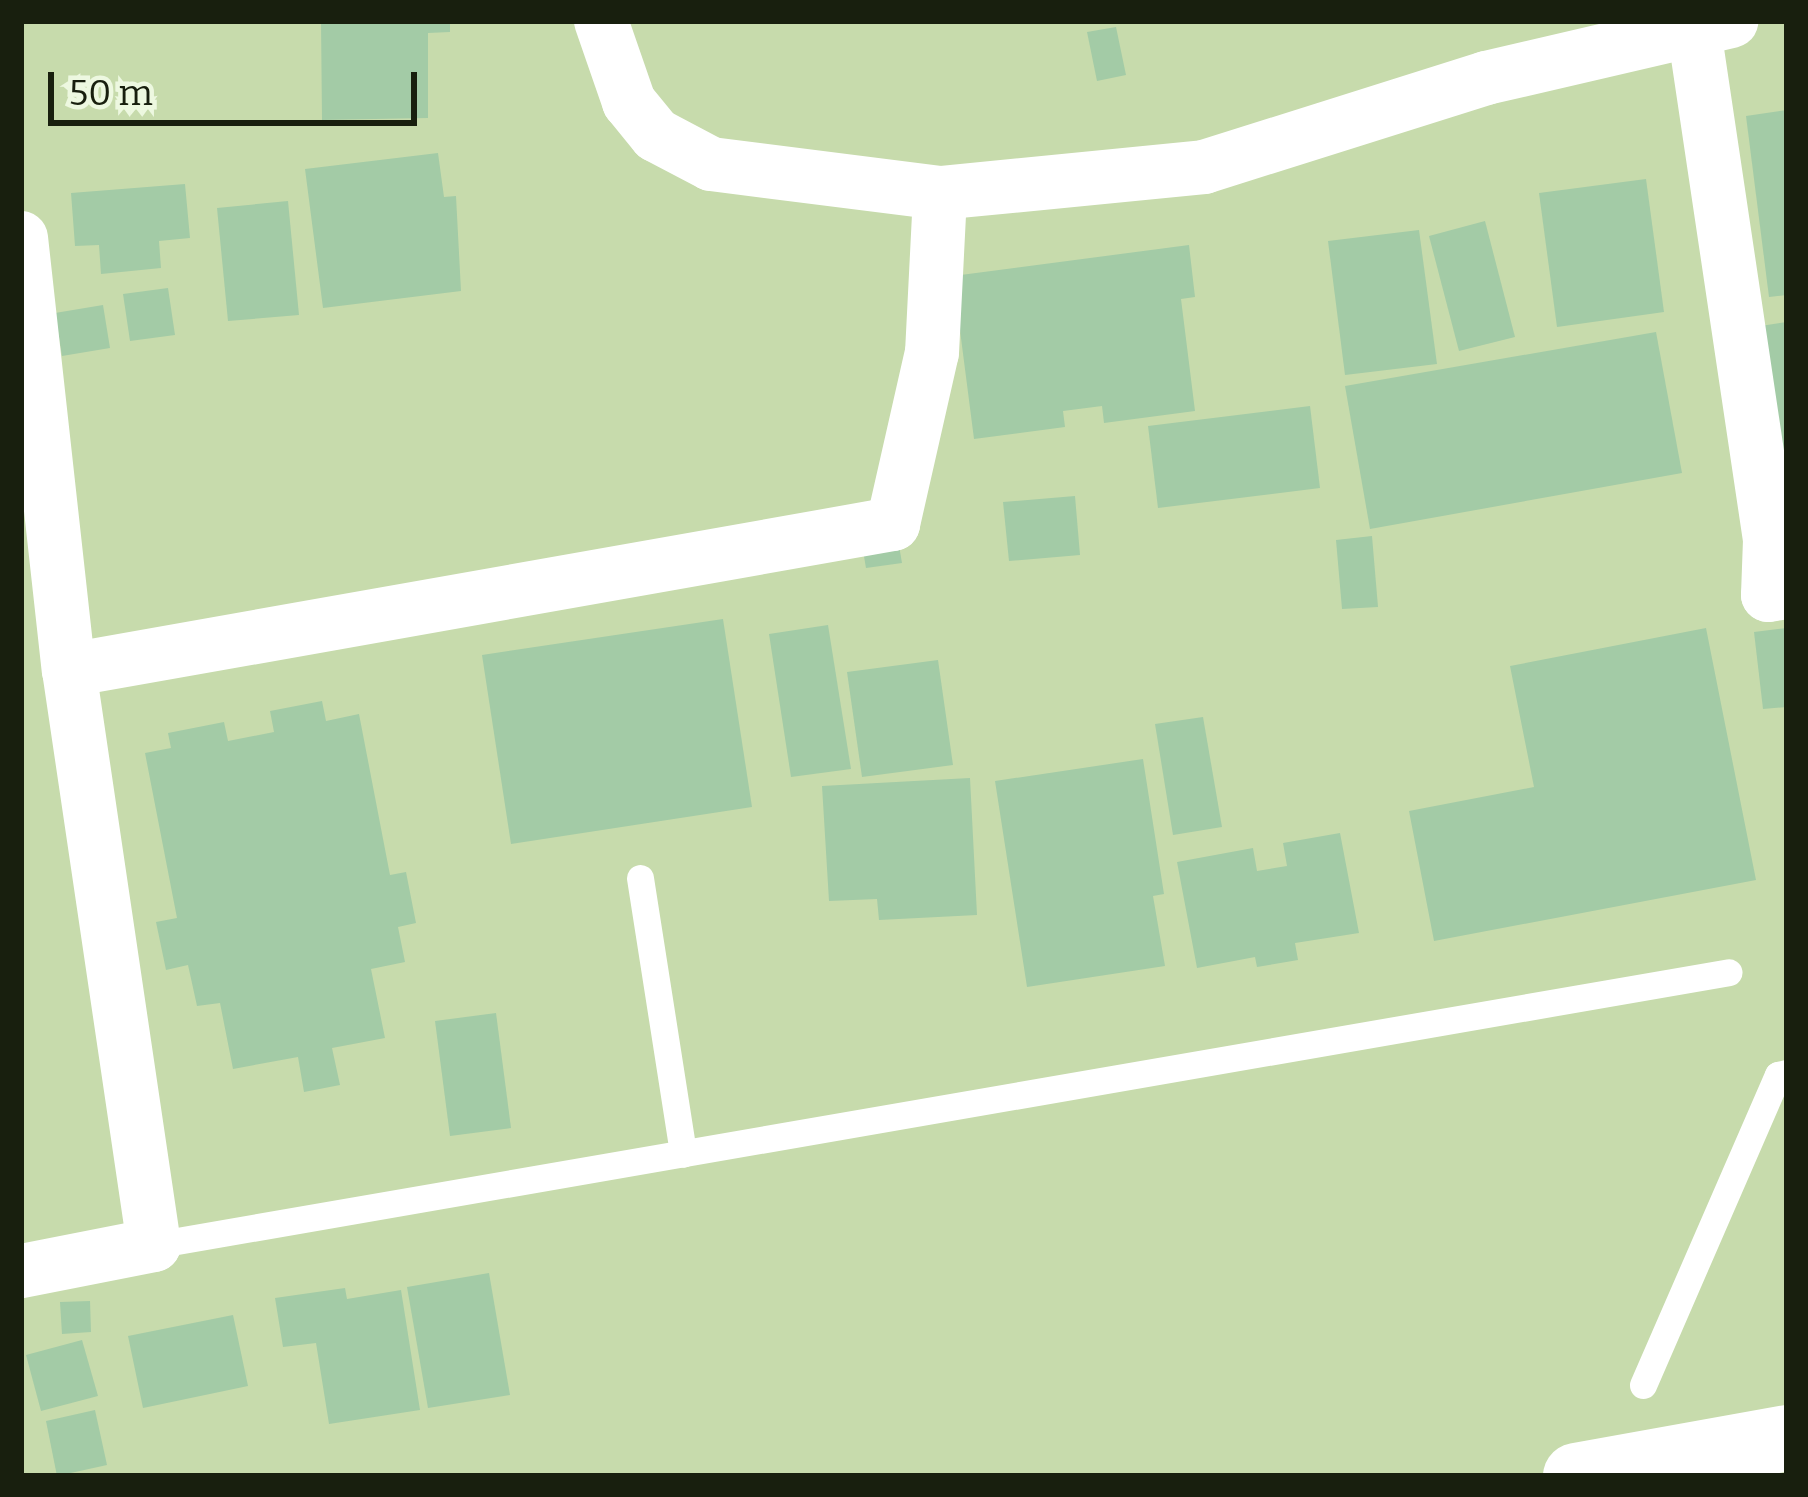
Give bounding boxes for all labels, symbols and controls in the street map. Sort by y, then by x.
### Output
scale bar [54,48,423,122]
text: 50 m [69,71,153,115]

